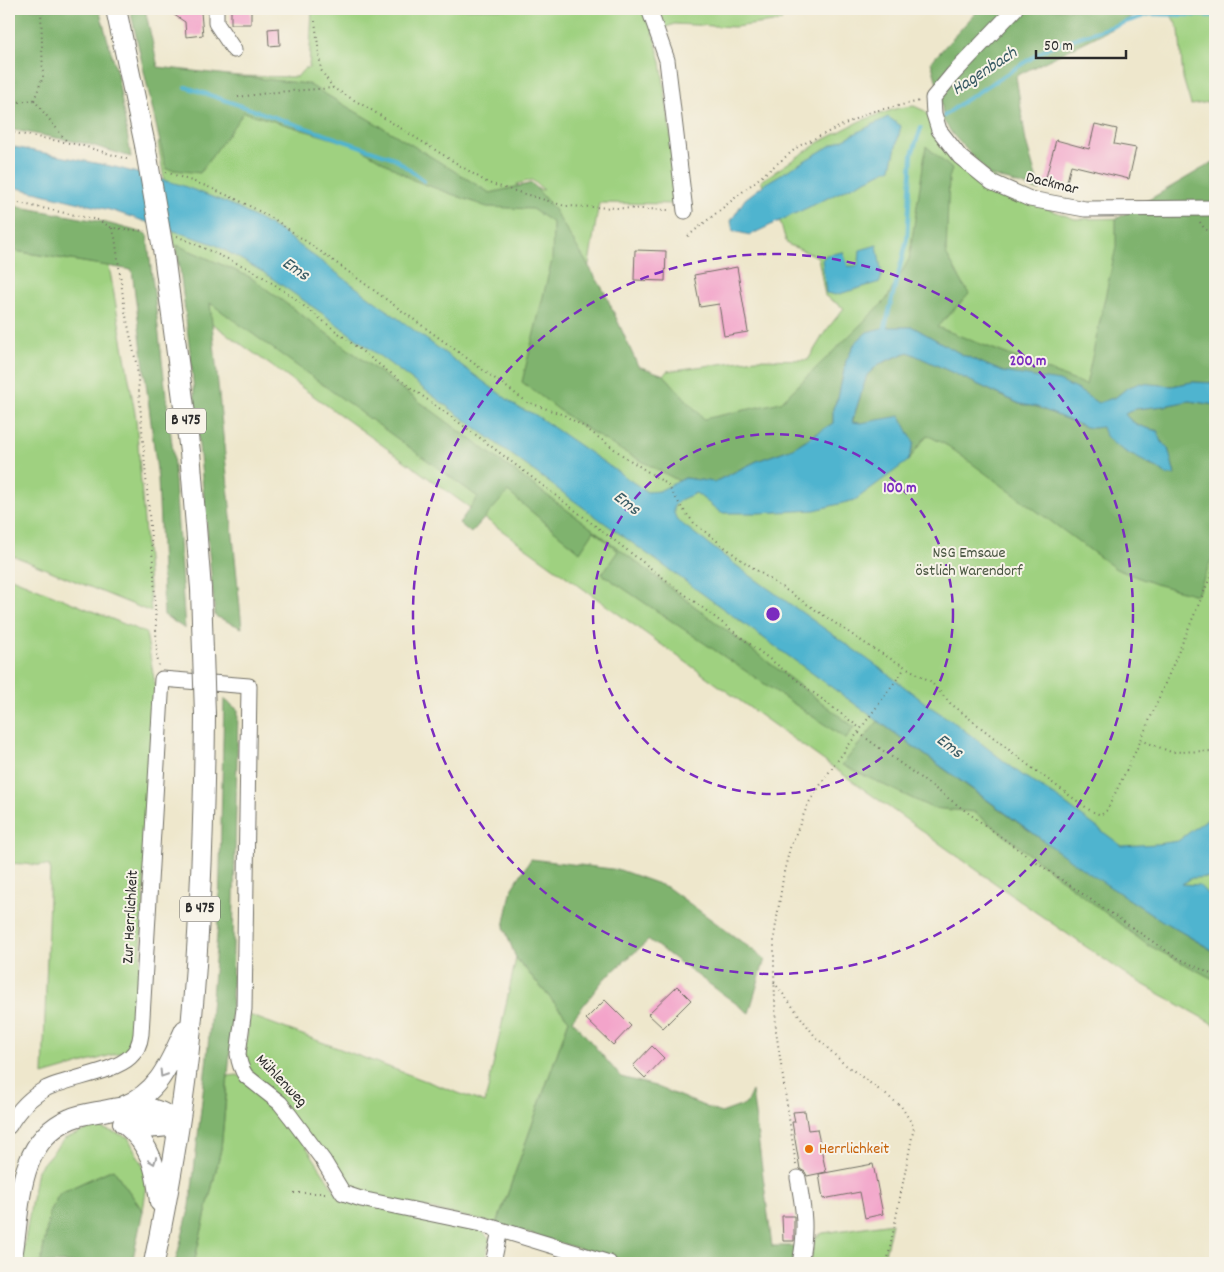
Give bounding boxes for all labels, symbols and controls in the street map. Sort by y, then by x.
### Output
scale bar [1036,28,1126,60]
text: 50 m [1044,36,1073,58]
water label: Hagenbach [947,41,1023,102]
street label: Dackmar [1023,166,1081,202]
water label: Ems [276,252,314,288]
text: 200 m [1010,351,1046,373]
road number: B 475 [166,408,206,434]
text: 100 m [883,478,917,500]
water label: Ems [607,486,645,523]
park label: NSG Emsaue östlich Warendorf [915,542,1023,583]
centre of rings [764,605,782,623]
water label: Ems [930,729,968,766]
street label: Zur Herrlichkeit [117,870,145,964]
road number: B 475 [180,896,220,922]
street label: Mühlenweg [250,1049,312,1113]
one-way arrow [160,1069,170,1078]
place label: Herrlichkeit [819,1138,889,1161]
marker: Herrlichkeit [803,1143,815,1155]
one-way arrow [147,1156,157,1165]

